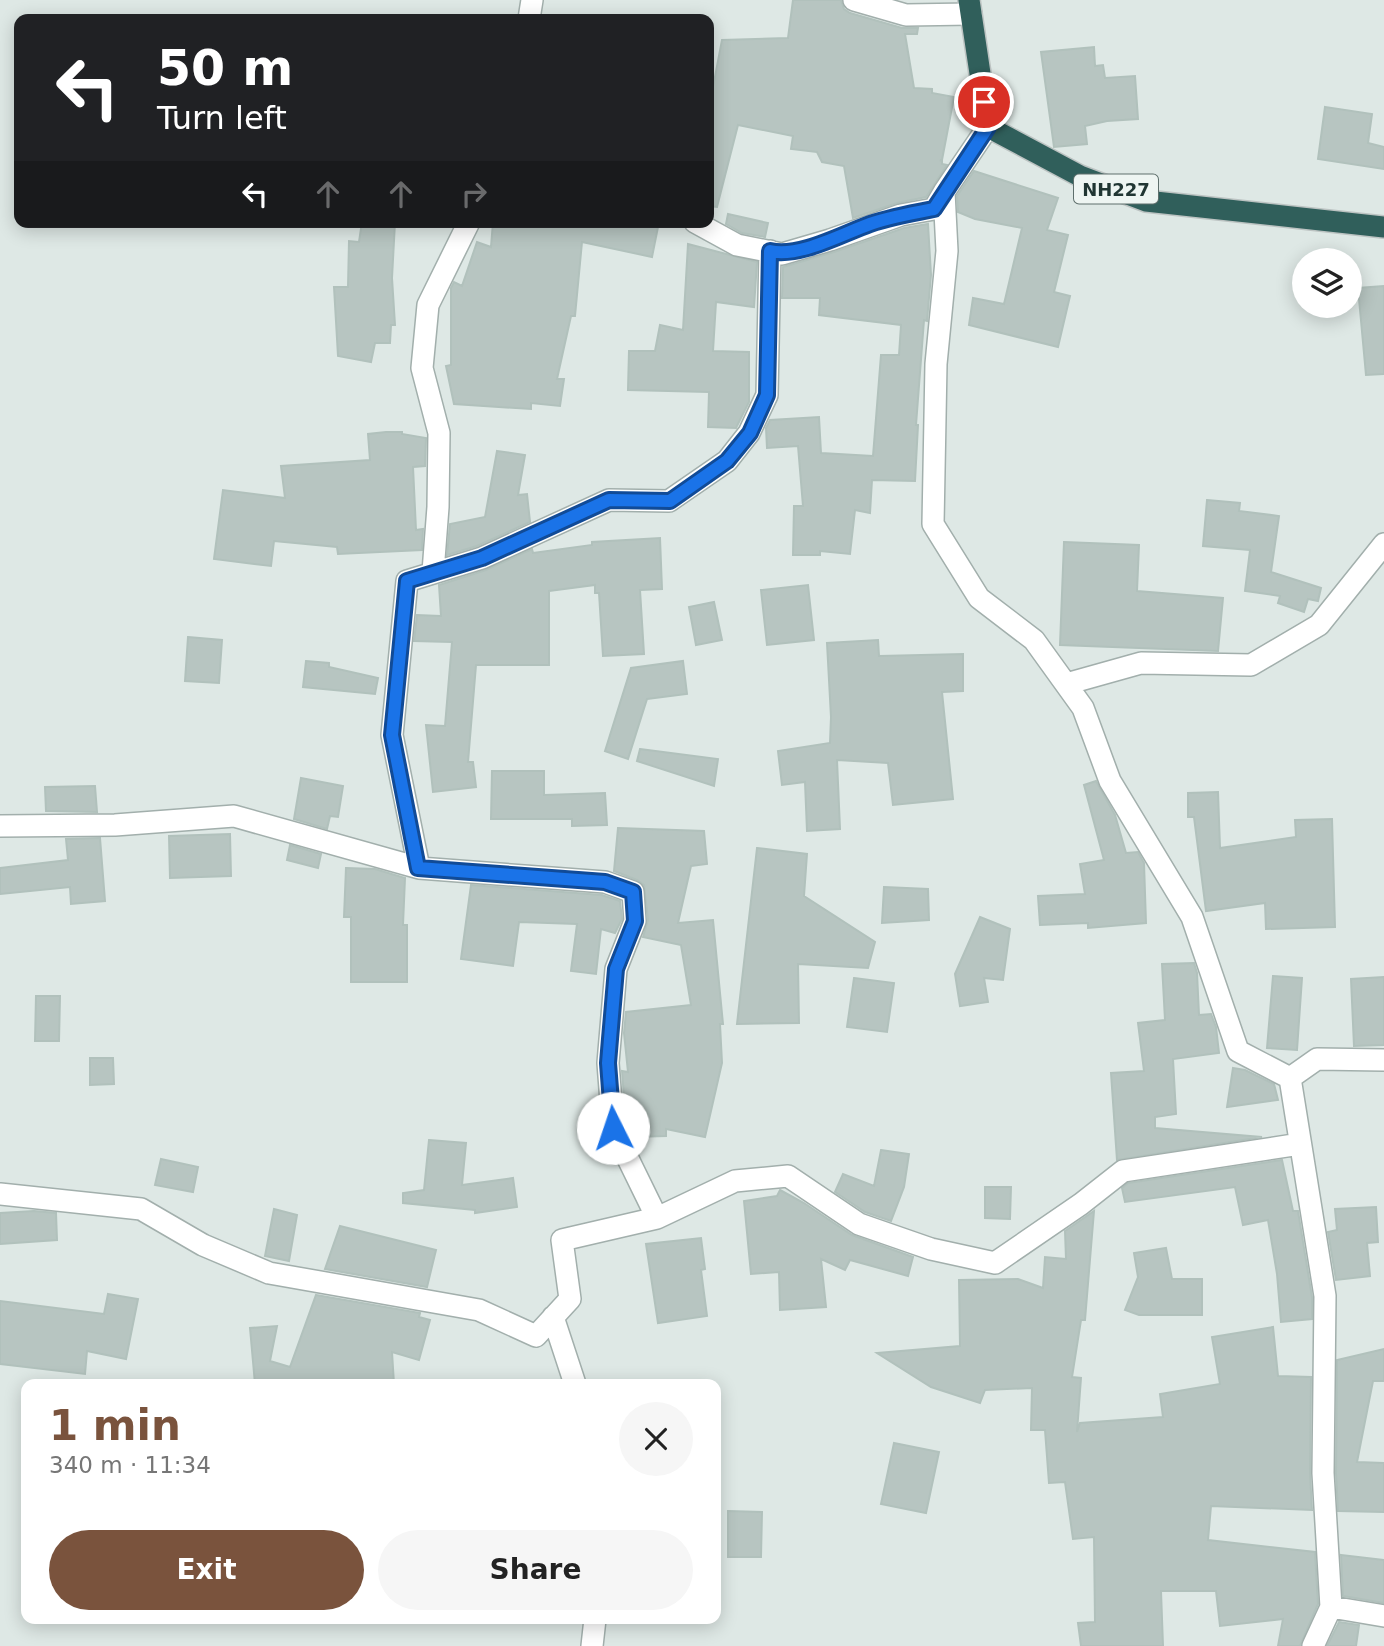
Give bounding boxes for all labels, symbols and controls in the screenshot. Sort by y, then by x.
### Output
text: 50 m [157,40,293,97]
icon: left [42,42,133,133]
pin [954,72,1014,132]
icon: arrive [965,83,1003,121]
text: Turn left [157,99,287,137]
road number: NH227 [1074,174,1158,204]
icon: left [236,175,274,213]
icon: ahead [309,175,347,213]
icon: ahead [382,175,420,213]
icon: right [455,175,493,213]
map controls [1292,248,1362,318]
button: layers [1292,248,1362,318]
position arrow [576,1091,650,1165]
text: 1 min [49,1401,181,1450]
button: close [619,1402,693,1476]
text: 340 m · 11:34 [49,1452,211,1478]
button: Exit [49,1530,364,1610]
button: Share [378,1530,693,1610]

